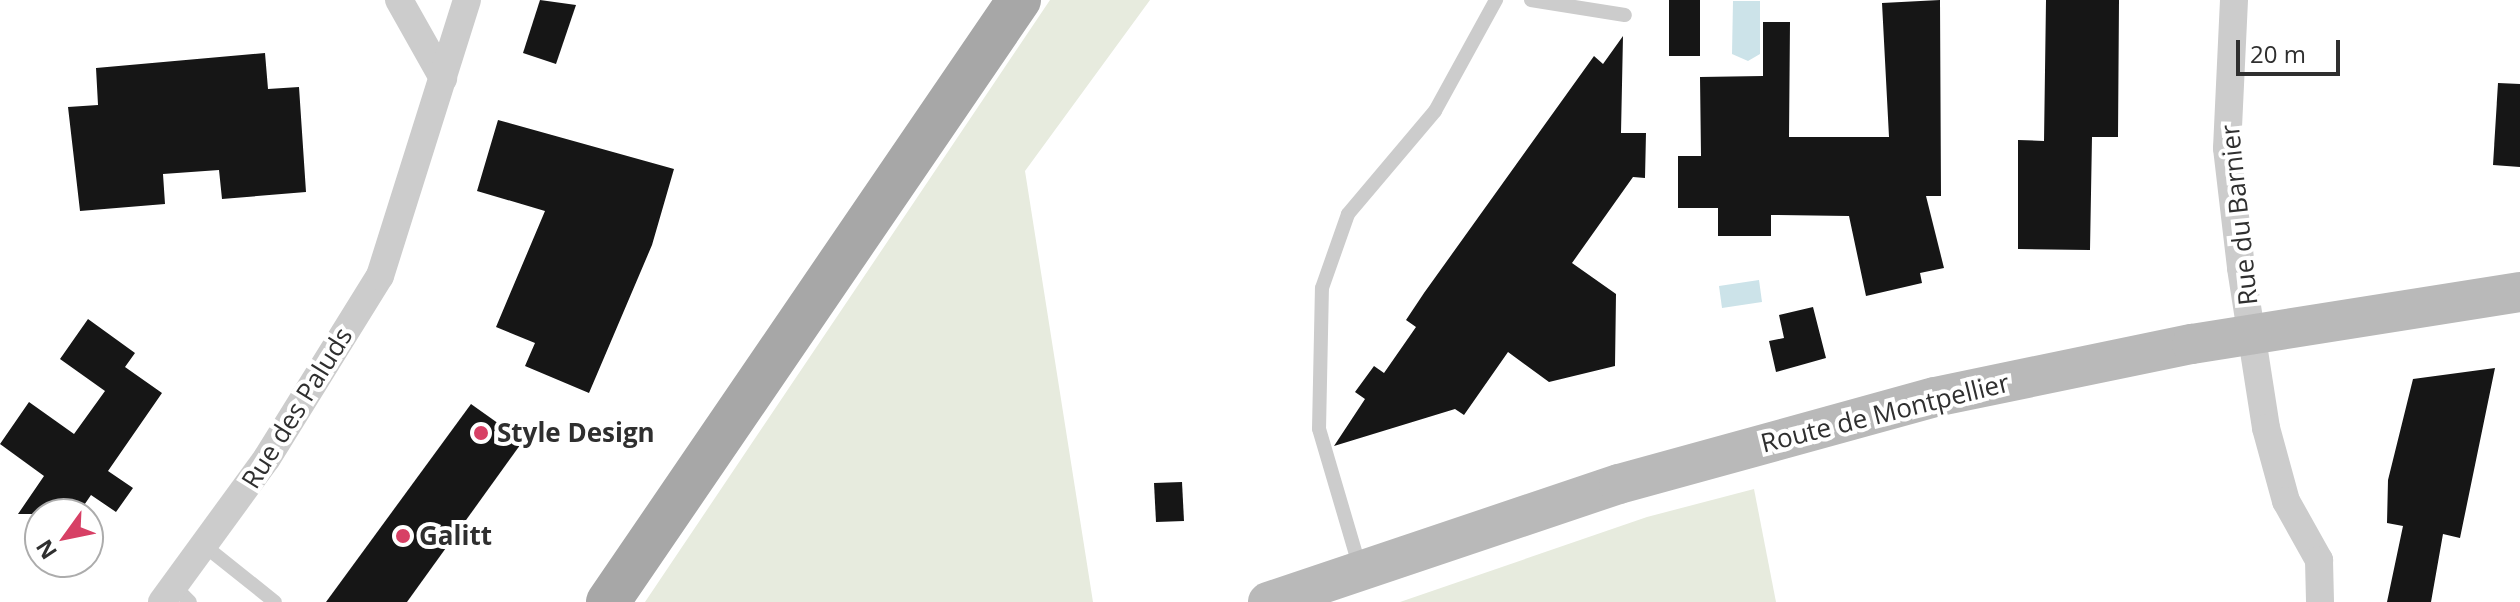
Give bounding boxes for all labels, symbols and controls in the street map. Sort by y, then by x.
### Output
scale bar [2240,24,2344,74]
text: 20 m [2250,37,2306,70]
street label: Rue du Barnier [2214,123,2264,307]
street label: Rue des Paluds [235,322,359,494]
street label: Route de Montpellier [1757,367,2013,459]
place label: Style Design [497,417,655,449]
marker: Style Design [472,424,490,442]
north arrow [24,498,104,578]
place label: Galitt [419,520,492,552]
marker: Galitt [394,527,412,545]
text: N [28,534,63,566]

